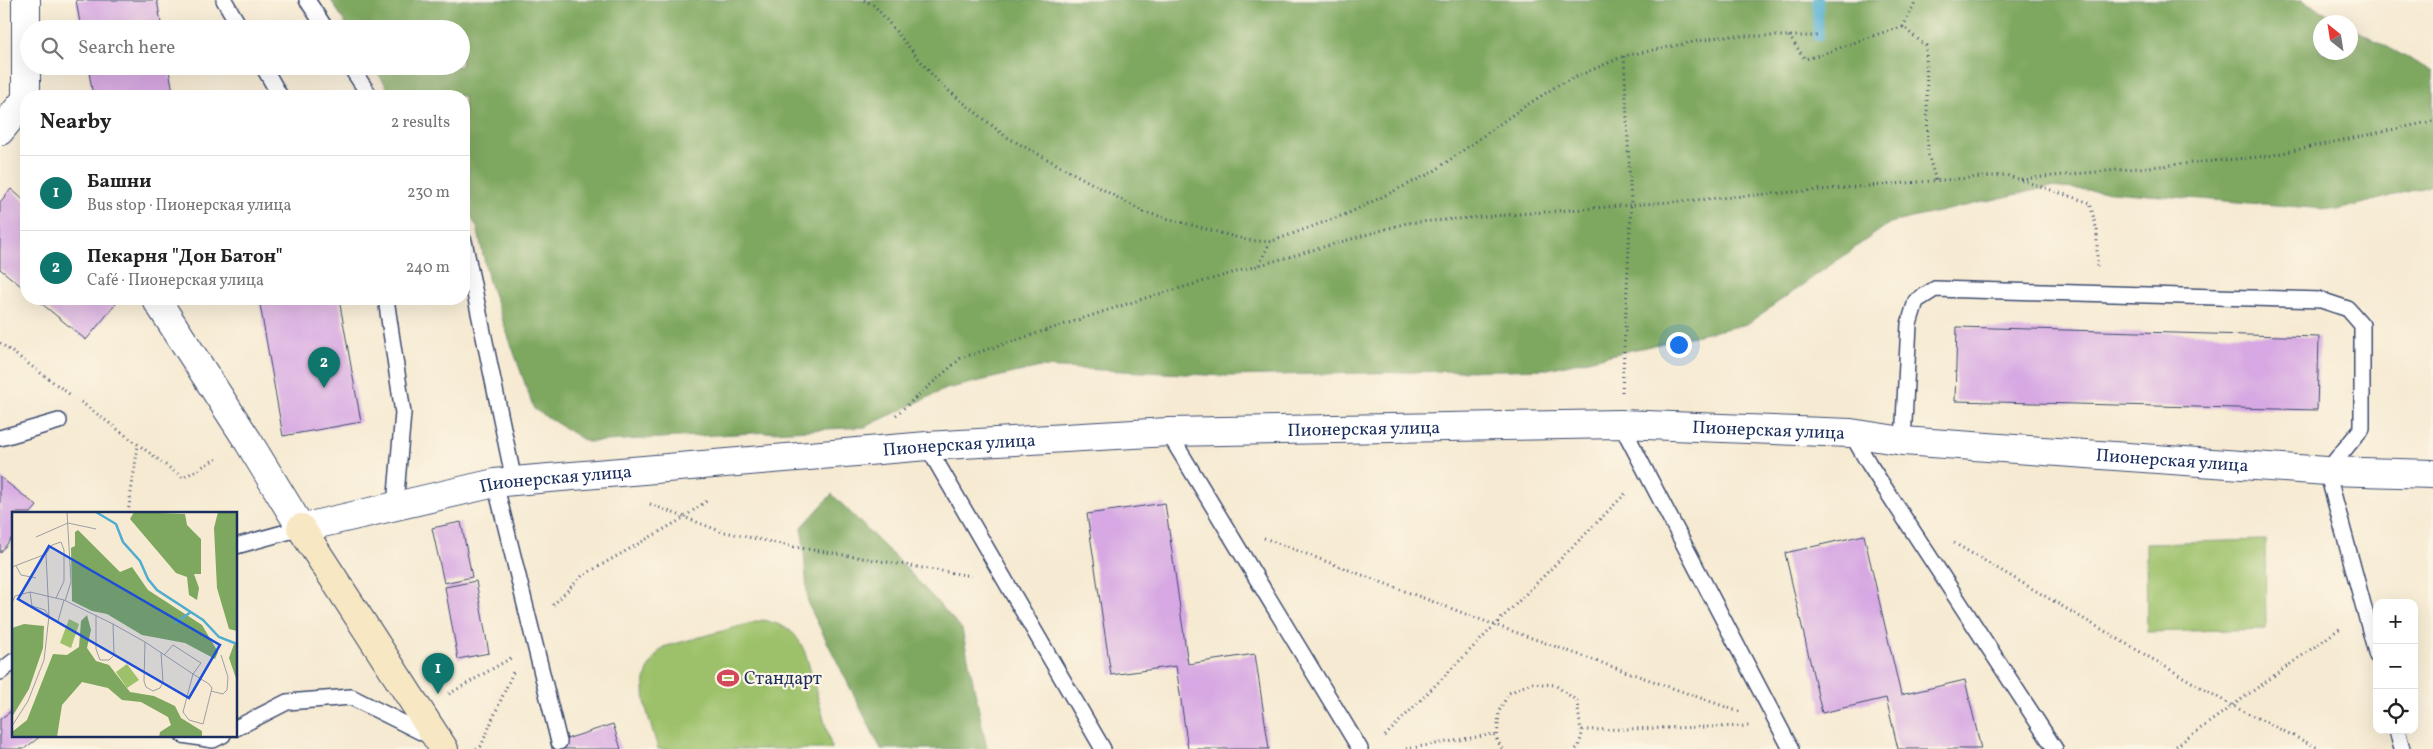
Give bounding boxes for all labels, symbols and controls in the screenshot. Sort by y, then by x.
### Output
north arrow [2313,15,2358,60]
search box [20,20,470,75]
icon: search [38,34,66,62]
text: Search here [78,35,175,61]
text: Nearby [40,108,111,137]
text: 2 results [391,112,450,134]
text: Башни [87,169,151,195]
text: 1 [53,182,59,204]
text: 230 m [407,182,450,204]
text: Bus stop · Пионерская улица [87,195,291,217]
text: Пекарня "Дон Батон" [87,244,283,270]
text: 2 [52,257,60,279]
text: 240 m [406,257,450,279]
text: Café · Пионерская улица [87,270,264,292]
your location [1666,332,1692,358]
pin: 2 [308,347,340,388]
street label: Пионерская улица [1287,416,1441,444]
street label: Пионерская улица [1692,416,1845,447]
street label: Пионерская улица [882,429,1036,464]
street label: Пионерская улица [2095,444,2249,479]
street label: Пионерская улица [477,460,633,500]
inset map [12,512,238,736]
map controls [2373,599,2418,734]
button: + [2373,599,2418,644]
button: − [2373,644,2418,689]
pin: 1 [422,653,454,694]
sports icon: Стандарт [715,665,741,691]
place label: Стандарт [744,667,822,692]
button: locate [2373,689,2418,734]

